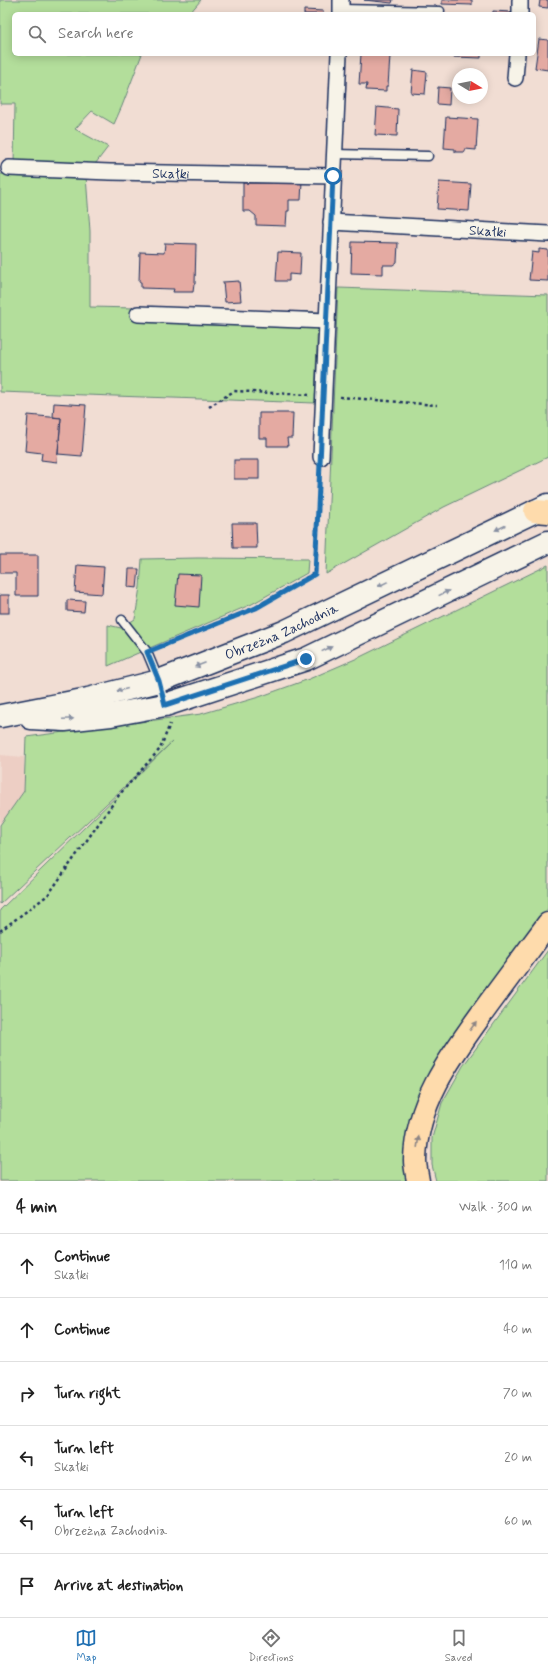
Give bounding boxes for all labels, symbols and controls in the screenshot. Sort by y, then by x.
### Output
search box [12,12,536,56]
icon: search [26,23,48,45]
text: Search here [58,24,134,44]
north arrow [452,68,488,104]
street label: Skałki [152,165,190,183]
route start [324,167,342,185]
street label: Skałki [469,222,507,242]
one-way arrow [494,525,506,531]
one-way arrow [377,581,389,588]
one-way arrow [439,590,450,596]
street label: Obrzeżna Zachodnia [222,599,342,664]
one-way arrow [321,646,333,652]
route end [297,650,315,668]
one-way arrow [194,662,206,668]
one-way arrow [115,687,127,693]
one-way arrow [62,716,75,722]
one-way arrow [468,1021,477,1032]
one-way arrow [415,1136,421,1148]
text: 4 min [16,1196,57,1218]
text: Walk · 300 m [459,1199,532,1216]
text: Continue [54,1247,110,1267]
icon: ahead [16,1255,38,1277]
text: 110 m [499,1257,532,1274]
text: Skałki [54,1267,89,1284]
icon: ahead [16,1319,38,1341]
text: Continue [54,1320,110,1340]
text: 40 m [503,1321,532,1338]
icon: right [16,1383,38,1405]
text: Turn right [54,1384,121,1404]
text: 70 m [503,1385,532,1402]
text: Turn left [54,1439,114,1459]
icon: left [16,1447,38,1469]
text: 20 m [504,1449,532,1466]
text: Skałki [54,1459,89,1476]
text: Turn left [54,1503,114,1523]
icon: left [16,1511,38,1533]
text: 60 m [504,1513,532,1530]
text: Obrzeżna Zachodnia [54,1523,167,1540]
icon: arrive [16,1575,38,1597]
text: Arrive at destination [54,1576,183,1596]
tab: Map [75,1627,97,1665]
tab: Directions [248,1627,294,1665]
tab: Saved [445,1627,472,1665]

